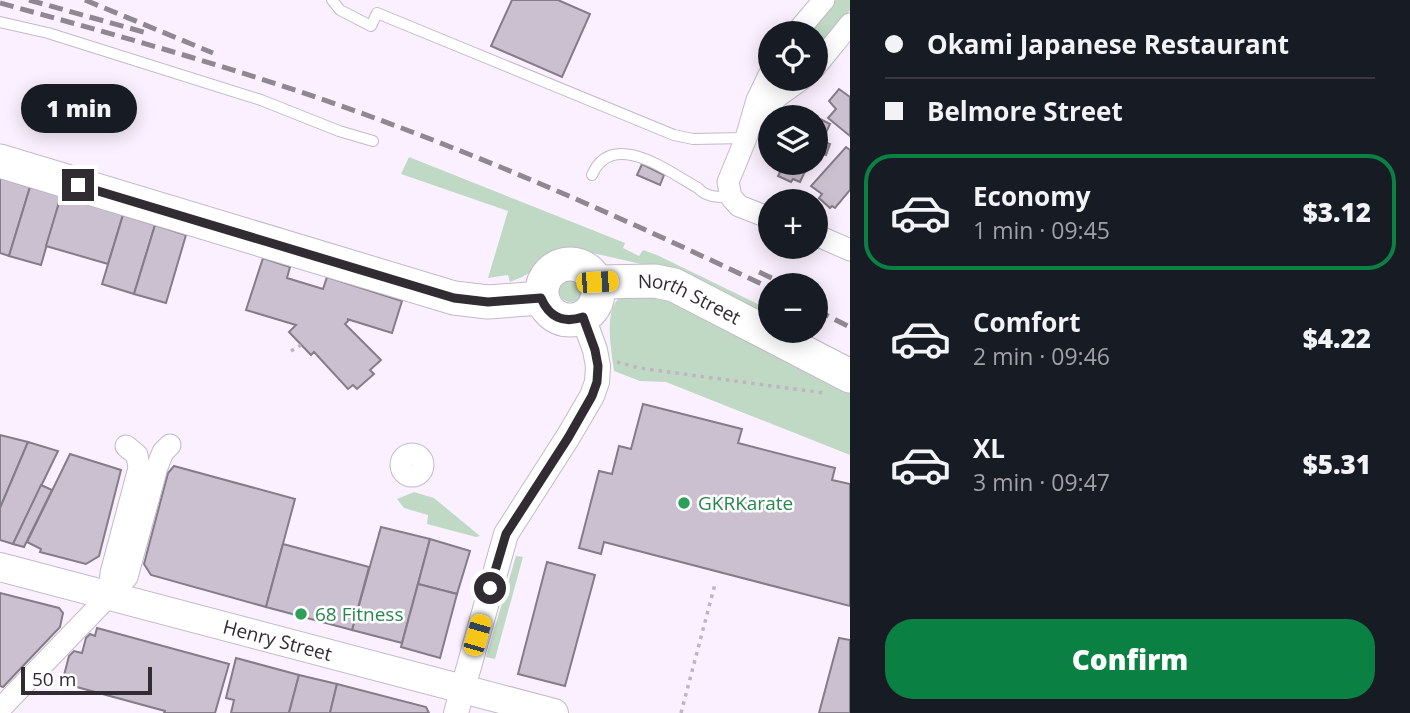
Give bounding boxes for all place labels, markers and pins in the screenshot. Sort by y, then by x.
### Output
place label: GKRKarate [698,490,793,516]
marker: GKRKarate [676,495,692,511]
place label: 68 Fitness [315,601,403,627]
marker: 68 Fitness [293,606,309,622]

